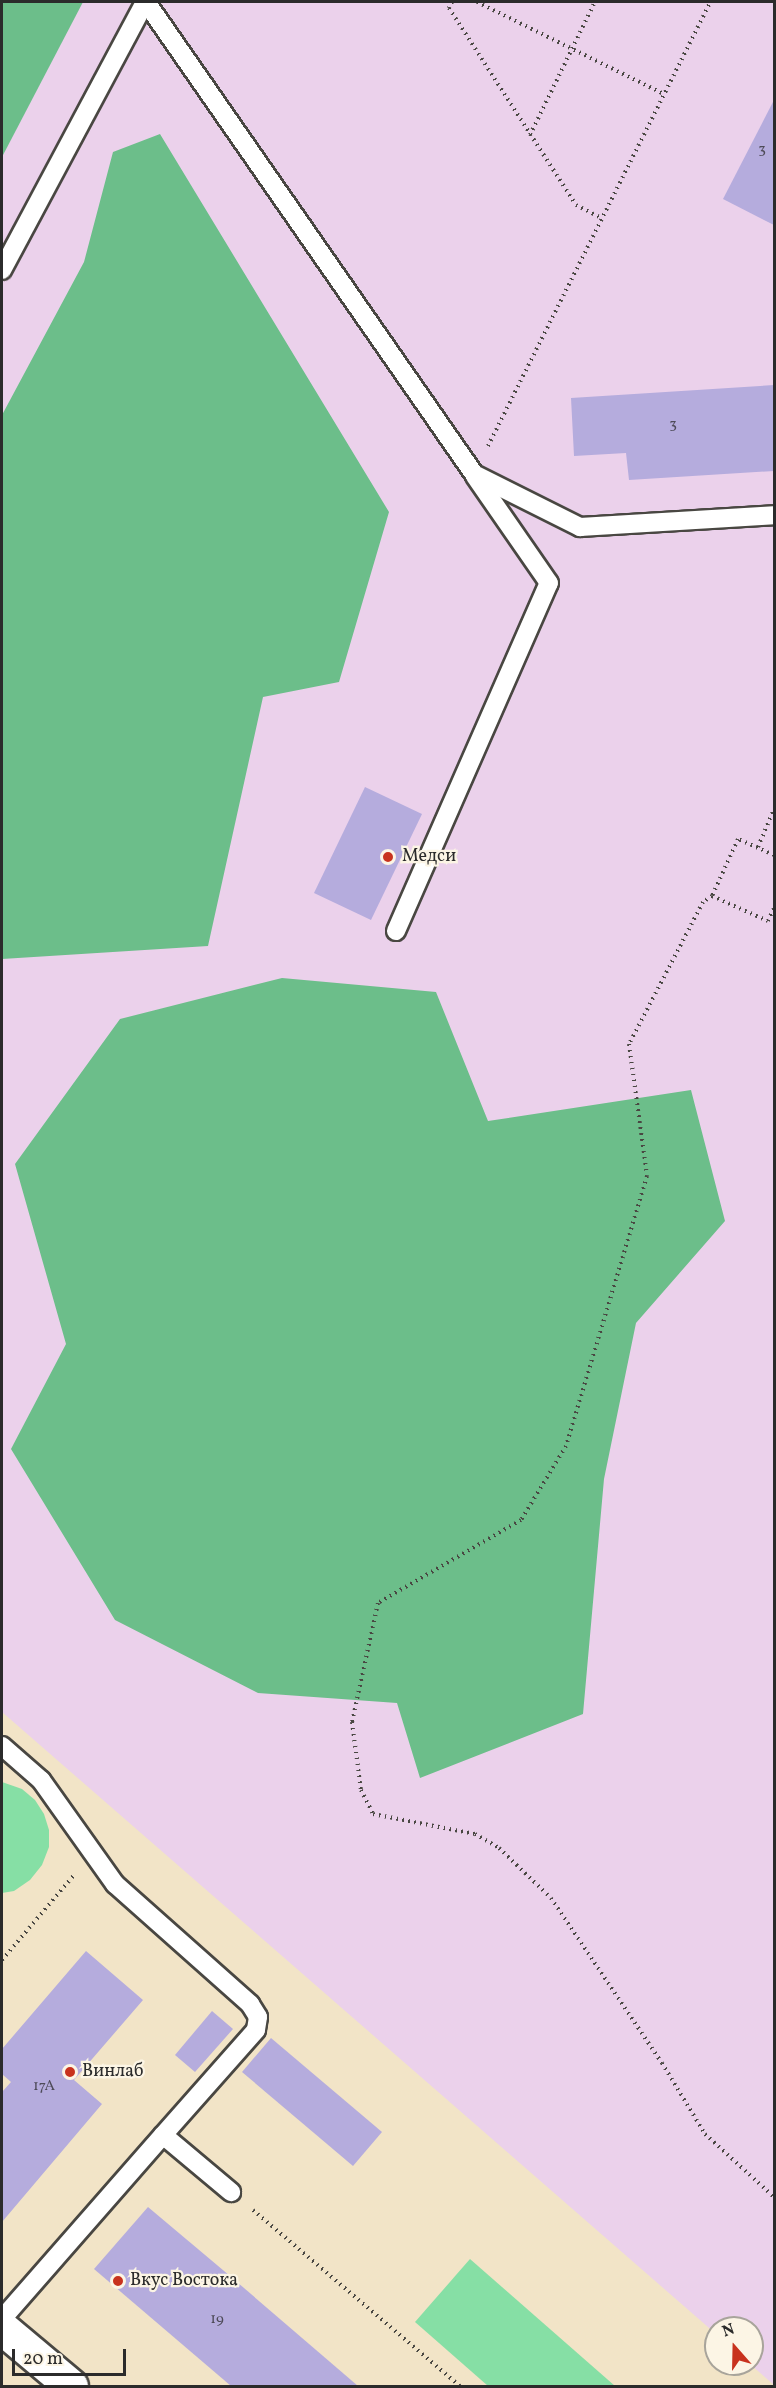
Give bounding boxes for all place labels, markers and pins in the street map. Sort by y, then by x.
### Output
place label: Медси [402,846,456,868]
marker: Медси [379,848,397,866]
place label: Винлаб [82,2061,143,2083]
marker: Винлаб [63,2065,77,2079]
place label: Вкус Востока [130,2270,238,2292]
marker: Вкус Востока [111,2274,125,2288]

